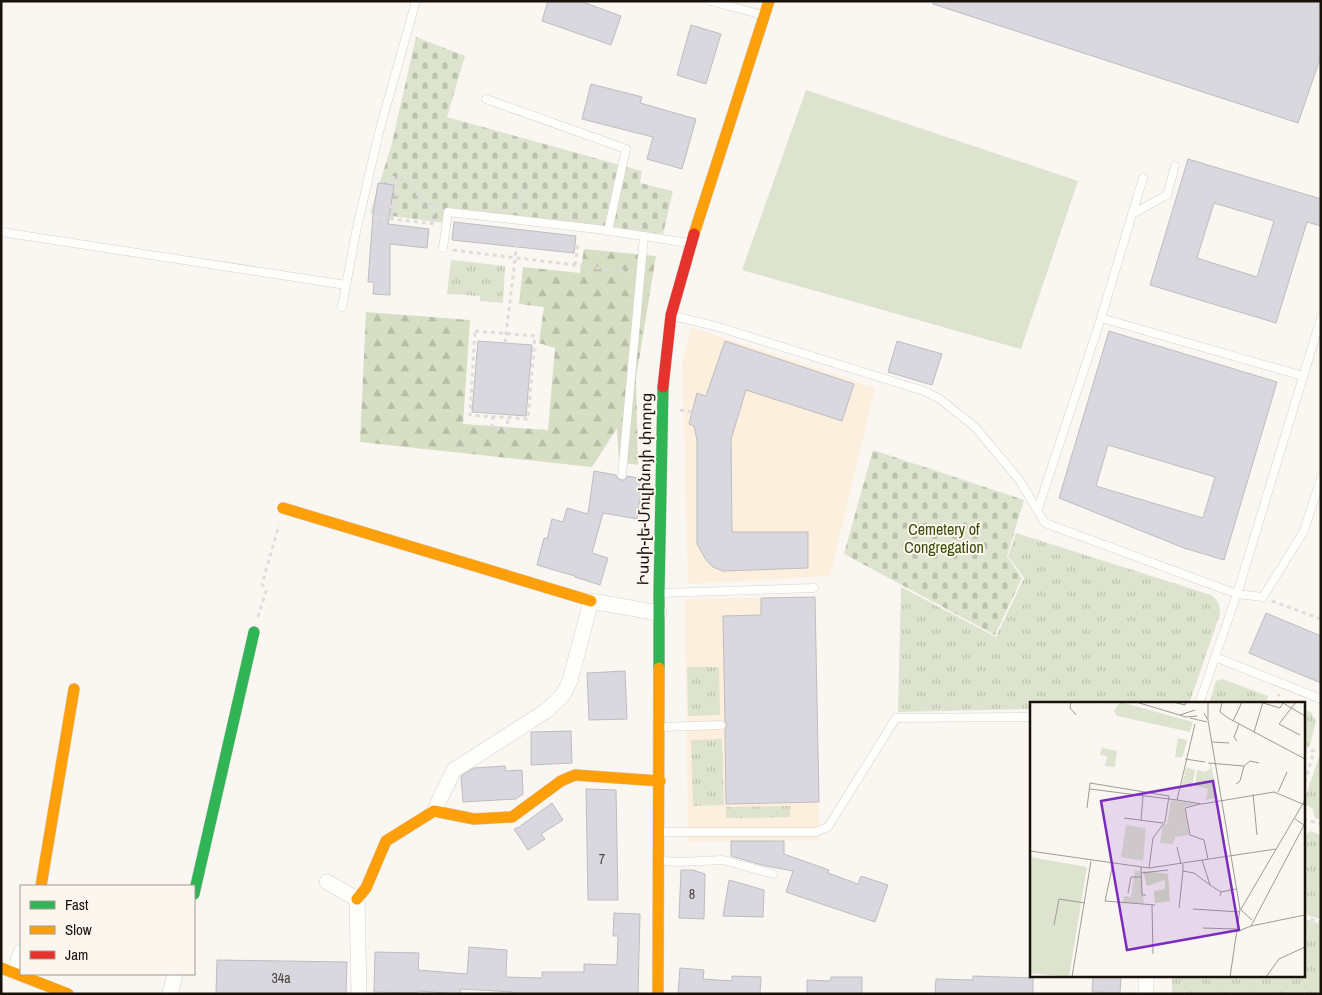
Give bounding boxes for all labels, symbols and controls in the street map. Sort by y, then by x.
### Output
street label: Իսսի-լե-Մուլինոյի փողոց [631,392,657,586]
park label: Cemetery of Congregation [904,518,984,558]
inset map [1030,702,1304,978]
house number: 7 [599,850,605,868]
legend [20,885,195,975]
house number: 8 [689,885,695,903]
text: Fast [65,894,89,915]
text: Slow [65,919,92,940]
text: Jam [65,944,88,965]
house number: 34a [271,969,291,987]

